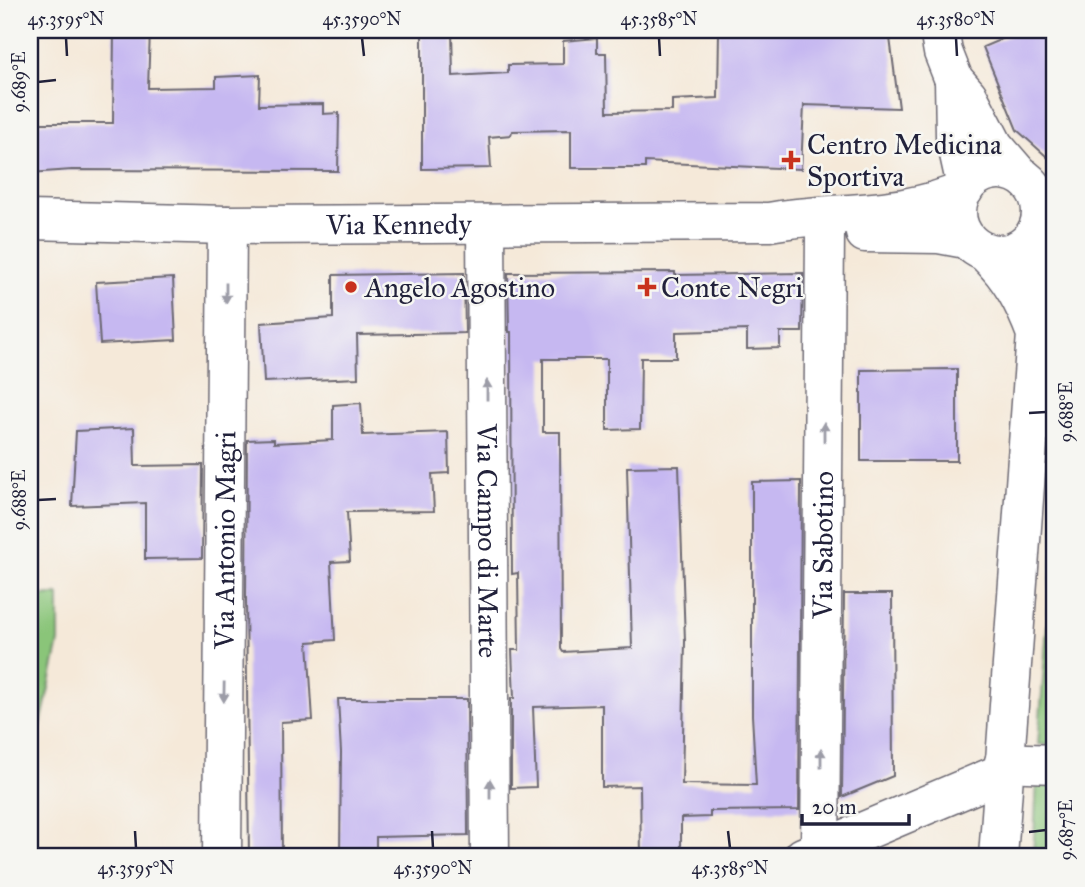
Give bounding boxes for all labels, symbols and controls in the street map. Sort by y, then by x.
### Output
text: 45.3595°N [27,8,105,30]
text: 45.3590°N [322,8,402,30]
text: 45.3585°N [621,8,697,30]
text: 45.3580°N [916,8,996,30]
text: 9.689°E [8,51,30,113]
place label: Centro Medicina Sportiva [807,127,1002,194]
marker: Centro Medicina Sportiva [781,150,801,170]
street label: Via Kennedy [325,206,473,242]
place label: Angelo Agostino [364,270,555,305]
place label: Conte Negri [661,270,804,305]
marker: Angelo Agostino [343,279,359,295]
marker: Conte Negri [639,279,655,295]
one-way arrow [220,282,232,304]
one-way arrow [482,379,493,401]
text: 9.688°E [1055,381,1077,443]
one-way arrow [818,421,830,443]
street label: Via Campo di Marte [470,423,506,658]
street label: Via Antonio Magri [206,430,243,650]
text: 9.688°E [8,469,30,531]
street label: Via Sabotino [804,471,841,620]
one-way arrow [218,681,230,703]
one-way arrow [815,746,827,768]
one-way arrow [484,778,496,800]
scale bar [802,782,908,826]
text: 20 m [812,794,857,820]
text: 9.687°E [1055,799,1077,861]
text: 45.3595°N [97,857,175,879]
text: 45.3590°N [393,857,473,879]
text: 45.3585°N [692,857,768,879]

